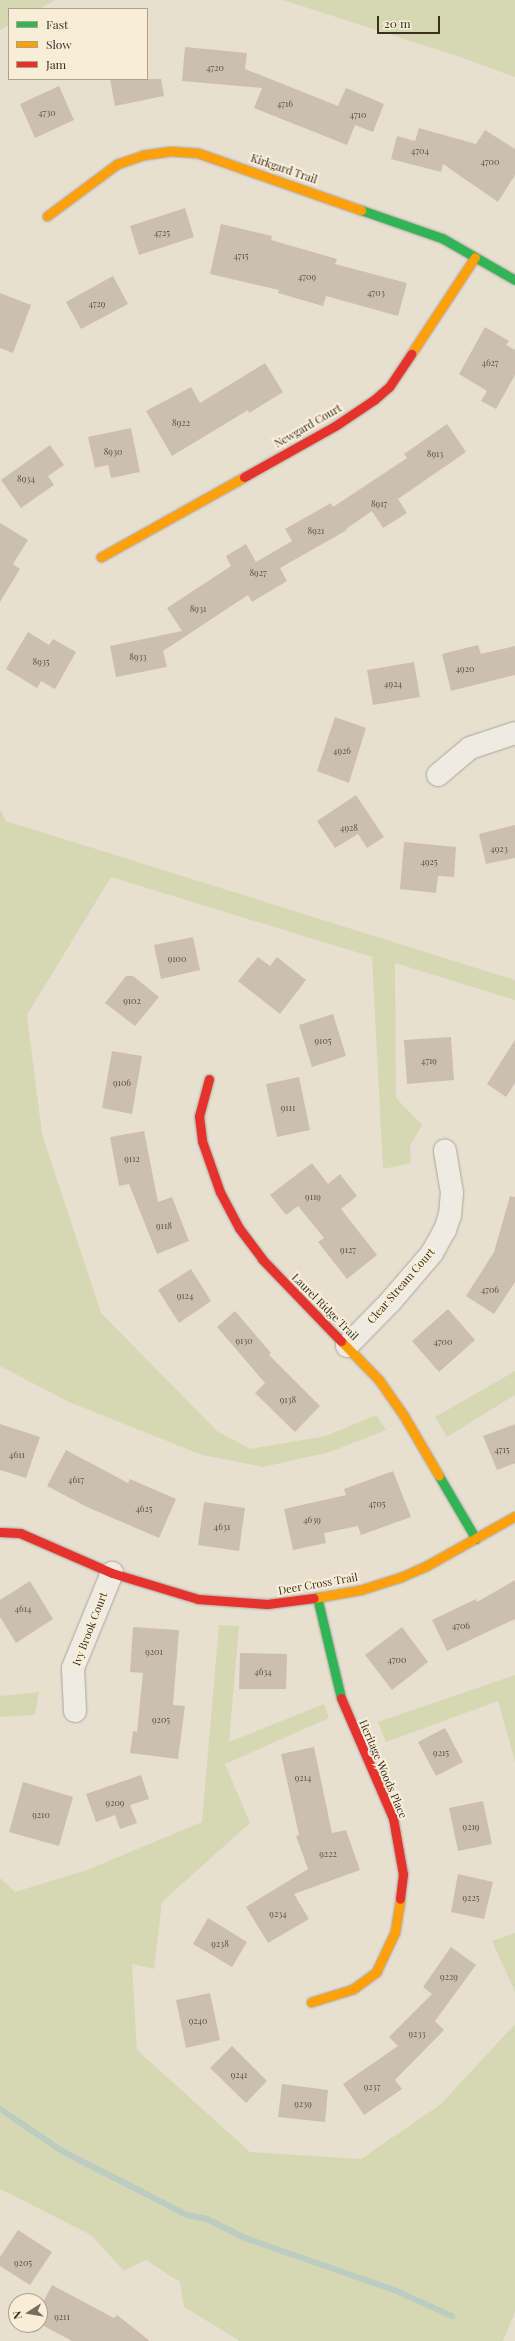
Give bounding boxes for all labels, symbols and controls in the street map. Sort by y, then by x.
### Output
legend [8,8,148,80]
scale bar [379,8,442,34]
text: 20 m [384,15,411,31]
text: Fast [46,16,68,32]
text: Slow [46,36,72,52]
text: Jam [46,56,66,72]
house number: 4720 [206,62,224,72]
house number: 4716 [277,98,293,108]
house number: 4730 [38,107,56,117]
house number: 4710 [350,109,366,119]
house number: 4704 [411,145,429,155]
street label: Kirkgard Trail [249,151,319,187]
house number: 4700 [481,156,499,166]
house number: 4725 [154,227,170,237]
house number: 4715 [234,250,248,260]
house number: 4709 [298,271,316,281]
house number: 4703 [367,287,385,297]
house number: 4729 [89,298,105,308]
house number: 4627 [481,357,499,367]
street label: Newgard Court [272,401,344,451]
house number: 8922 [172,417,190,427]
house number: 8930 [104,446,122,456]
house number: 8913 [427,448,443,458]
house number: 8934 [17,473,35,483]
house number: 8917 [371,498,387,508]
house number: 8921 [308,525,324,535]
house number: 8927 [249,567,267,577]
house number: 8931 [190,603,206,613]
house number: 8933 [129,651,147,661]
house number: 8935 [32,656,50,666]
house number: 4920 [456,663,474,673]
house number: 4924 [384,678,402,688]
house number: 4926 [333,745,351,755]
house number: 4928 [340,822,358,832]
house number: 4923 [490,843,508,853]
house number: 4925 [420,856,438,866]
house number: 9100 [168,953,186,963]
house number: 9102 [123,995,141,1005]
house number: 9105 [314,1035,332,1045]
house number: 4719 [421,1055,437,1065]
house number: 9106 [113,1077,131,1087]
house number: 9111 [281,1102,295,1112]
house number: 9112 [124,1153,140,1163]
house number: 9119 [305,1191,321,1201]
house number: 9118 [156,1220,172,1230]
house number: 9127 [340,1244,356,1254]
street label: Clear Stream Court [364,1245,438,1327]
street label: Laurel Ridge Trail [289,1271,361,1343]
house number: 4706 [481,1284,499,1294]
house number: 9124 [177,1290,193,1300]
house number: 9130 [235,1335,253,1345]
house number: 4700 [434,1336,452,1346]
house number: 9138 [280,1394,296,1404]
house number: 4715 [495,1444,509,1454]
house number: 4611 [9,1449,25,1459]
house number: 4617 [68,1474,84,1484]
house number: 4705 [368,1498,386,1508]
house number: 4625 [135,1503,153,1513]
house number: 4639 [303,1514,321,1524]
house number: 4631 [214,1521,230,1531]
street label: Deer Cross Trail [277,1570,359,1598]
street label: Ivy Brook Court [70,1590,110,1668]
house number: 4614 [15,1603,31,1613]
house number: 4706 [452,1620,470,1630]
house number: 9201 [145,1646,163,1656]
house number: 4700 [388,1654,406,1664]
house number: 4634 [254,1666,272,1676]
house number: 9205 [152,1714,170,1724]
street label: Heritage Woods Place [356,1717,410,1821]
house number: 9215 [433,1747,449,1757]
house number: 9214 [295,1772,311,1782]
house number: 9209 [106,1797,124,1807]
house number: 9210 [32,1809,50,1819]
house number: 9219 [463,1821,479,1831]
house number: 9222 [319,1848,337,1858]
house number: 9225 [463,1892,479,1902]
house number: 9234 [269,1908,287,1918]
house number: 9238 [211,1938,229,1948]
house number: 9229 [440,1971,458,1981]
house number: 9240 [189,2015,207,2025]
house number: 9233 [408,2028,426,2038]
house number: 9241 [231,2069,247,2079]
house number: 9237 [364,2081,380,2091]
house number: 9239 [294,2098,312,2108]
house number: 9205 [14,2257,32,2267]
north arrow [8,2293,48,2333]
text: N [9,2310,25,2321]
house number: 9211 [54,2311,70,2321]

